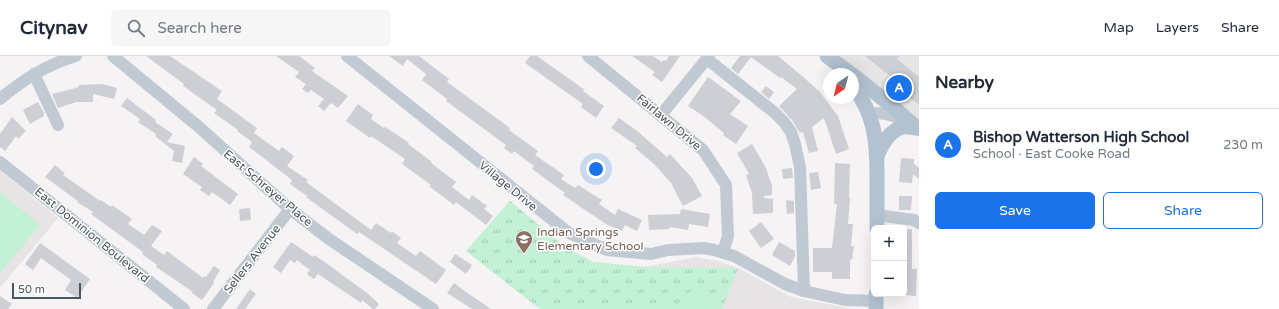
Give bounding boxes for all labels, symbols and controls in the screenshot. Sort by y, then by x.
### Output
search box [111,10,391,46]
text: Citynav [20,17,87,39]
icon: search [125,17,147,39]
text: Search here [157,19,242,37]
text: Map [1104,19,1134,36]
text: Layers [1156,19,1199,36]
text: Share [1221,19,1259,36]
north arrow [823,68,859,104]
text: Nearby [935,72,994,93]
pin: A [886,73,912,103]
street label: Fairlawn Drive [634,91,704,153]
text: Bishop Watterson High School [973,128,1189,146]
text: A [943,137,953,153]
text: 230 m [1223,137,1263,153]
text: School · East Cooke Road [973,146,1130,162]
street label: East Schreyer Place [221,147,315,229]
street label: Village Drive [476,158,540,214]
your location [586,159,606,179]
street label: East Dominion Boulevard [32,184,152,286]
button: Save [935,192,1095,229]
button: Share [1103,192,1263,229]
street label: Sellers Avenue [221,222,283,296]
place label: Indian Springs Elementary School [537,225,644,253]
map controls [871,225,907,297]
button: + [871,225,907,261]
school or university icon: Indian Springs Elementary School [514,229,534,254]
button: − [871,261,907,297]
scale bar [12,281,81,300]
text: 50 m [18,283,45,296]

